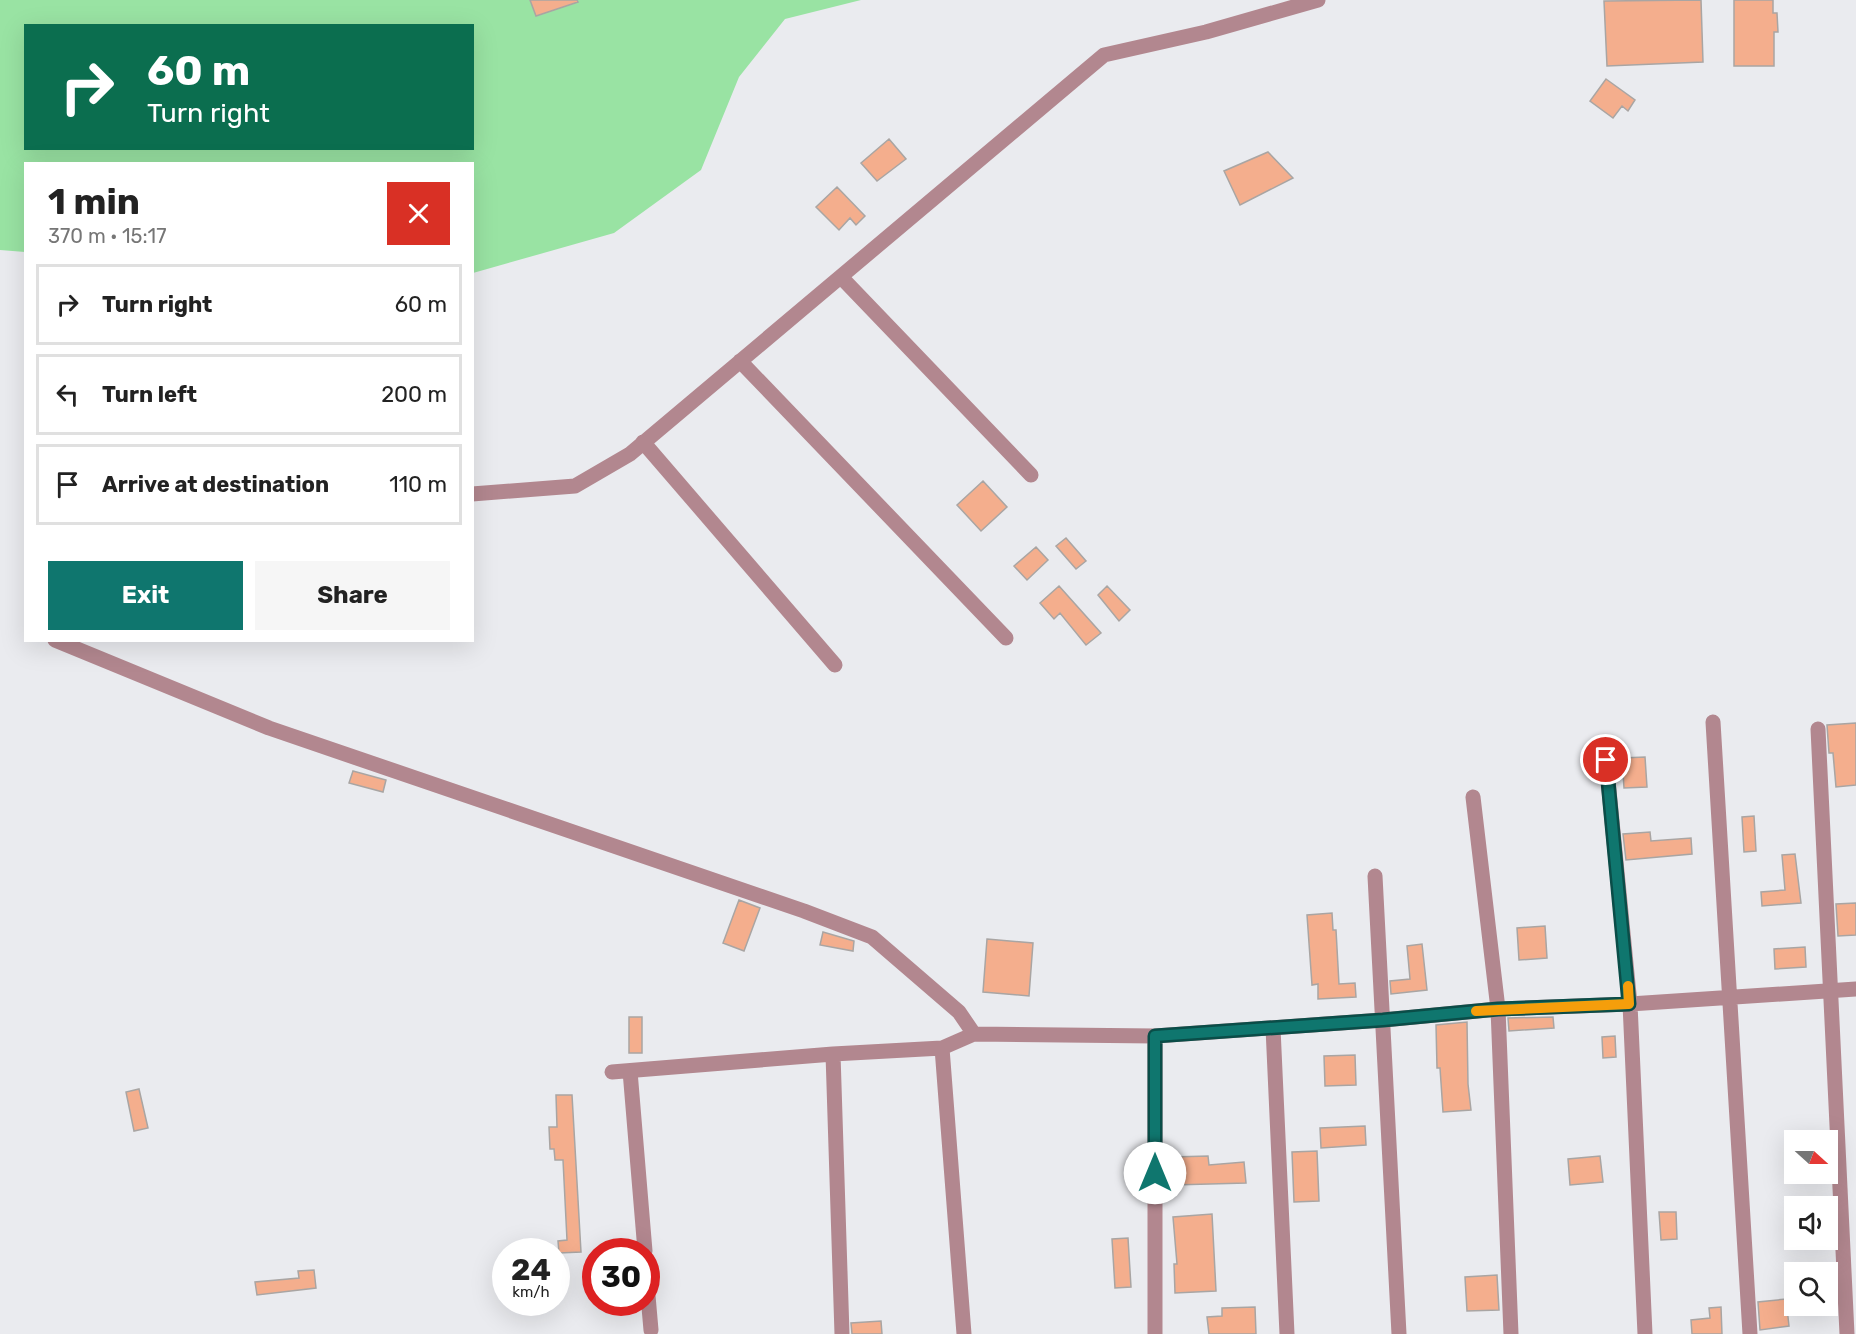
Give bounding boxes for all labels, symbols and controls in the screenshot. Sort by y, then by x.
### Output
text: 60 m [147,46,250,96]
icon: right [48,48,126,126]
text: Turn right [147,97,270,129]
text: 1 min [48,180,140,223]
button: close [387,182,450,245]
text: 370 m · 15:17 [48,224,166,248]
icon: right [51,288,84,321]
text: Turn right [102,291,212,318]
text: 60 m [395,291,447,318]
icon: left [51,378,84,411]
text: Turn left [102,381,197,408]
text: 200 m [381,381,447,408]
icon: arrive [51,468,84,501]
text: Arrive at destination [102,471,329,498]
text: 110 m [389,471,447,498]
button: Exit [48,561,243,630]
button: Share [255,561,450,630]
pin [1580,734,1631,785]
icon: arrive [1589,743,1622,776]
north arrow [1784,1130,1838,1184]
map controls [1784,1130,1838,1316]
position arrow [1123,1141,1187,1205]
button: sound [1784,1196,1838,1250]
speed limit sign: 30 [582,1238,660,1316]
text: 24 [511,1252,551,1288]
button: search [1784,1262,1838,1316]
text: km/h [512,1283,550,1301]

